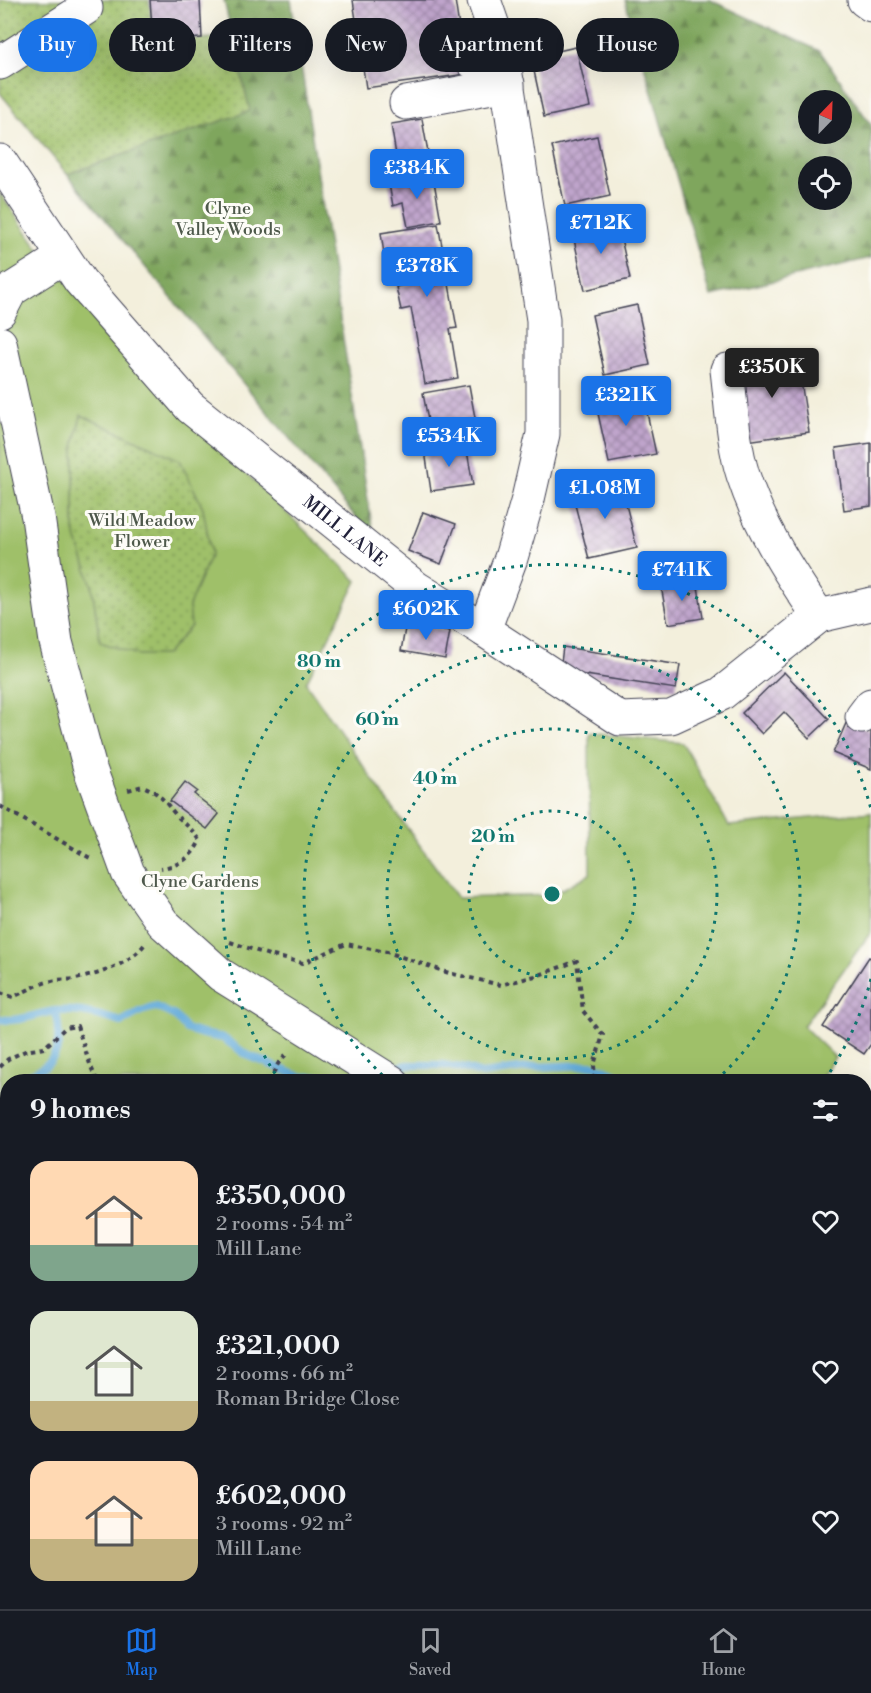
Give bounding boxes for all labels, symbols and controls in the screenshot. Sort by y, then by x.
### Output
chip: Buy [18,18,97,72]
chip: Rent [109,18,196,72]
chip: Filters [208,18,313,72]
chip: New [325,18,407,72]
chip: Apartment [419,18,564,72]
chip: House [576,18,679,72]
north arrow [798,90,852,144]
map controls [798,90,852,210]
pin: £384K [375,149,459,200]
text: £384K [384,156,450,181]
button: locate [798,156,852,210]
park label: Clyne Valley Woods [174,197,281,241]
pin: £712K [559,204,643,255]
text: £712K [570,211,632,236]
pin: £378K [385,247,469,298]
text: £378K [395,254,459,279]
pin: £350K [730,348,814,399]
text: £350K [739,355,805,380]
pin: £321K [584,376,668,427]
text: £321K [595,383,657,408]
pin: £534K [407,417,491,468]
text: £534K [416,424,482,449]
pin: £1.08M [556,469,654,520]
text: £1.08M [569,476,641,501]
street label: MILL LANE [298,490,392,572]
park label: Wild Meadow Flower [87,509,196,553]
pin: £741K [640,551,724,602]
text: £741K [652,558,712,583]
pin: £602K [384,590,468,641]
text: £602K [393,597,459,622]
text: 80 m [297,650,342,673]
text: 60 m [355,708,399,731]
text: 40 m [413,767,458,790]
text: 20 m [471,825,515,848]
park label: Clyne Gardens [141,870,259,893]
centre of rings [542,884,562,904]
text: 9 homes [30,1094,131,1126]
icon: filters [809,1094,842,1127]
text: £350,000 [216,1180,346,1212]
icon: home [78,1185,150,1257]
icon: heart [809,1205,842,1238]
text: 2 rooms · 54 m² [216,1212,352,1237]
text: Mill Lane [216,1237,302,1262]
text: £321,000 [216,1330,340,1362]
icon: home [78,1335,150,1407]
icon: heart [809,1355,842,1388]
text: 2 rooms · 66 m² [216,1362,353,1387]
text: Roman Bridge Close [216,1387,400,1412]
text: £602,000 [216,1480,346,1512]
icon: home [78,1485,150,1557]
icon: heart [809,1505,842,1538]
text: 3 rooms · 92 m² [216,1512,352,1537]
text: Mill Lane [216,1537,302,1562]
tab: Map [125,1624,158,1680]
tab: Saved [409,1624,451,1680]
tab: Home [702,1624,746,1680]

